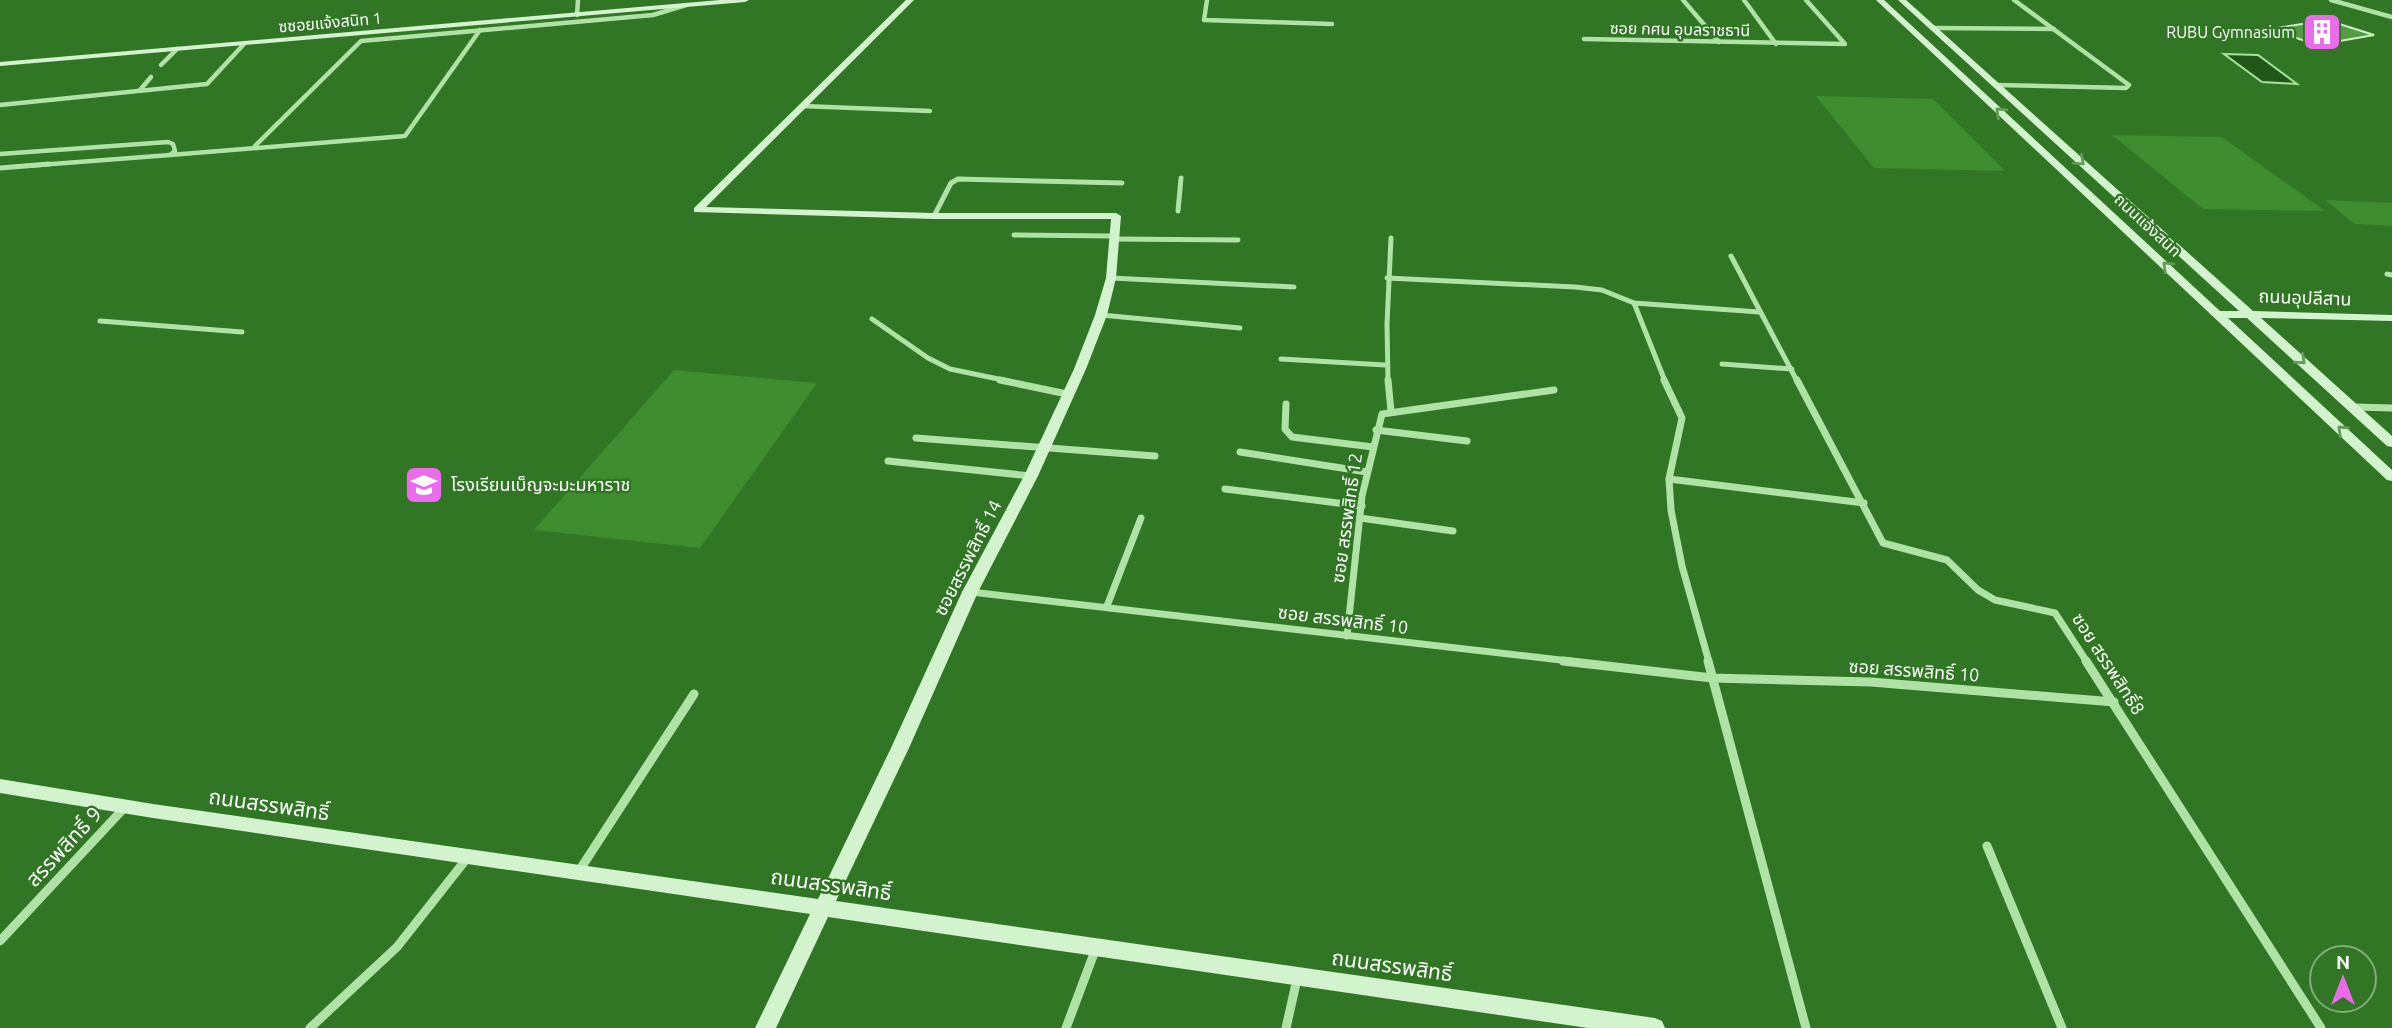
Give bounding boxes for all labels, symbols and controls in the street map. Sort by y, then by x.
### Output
street label: ซซอยแจ้งสนิท 1 [278,9,382,35]
building icon: RUBU Gymnasium [2301,11,2343,53]
street label: ซอย กศน อุบลราชธานี [1610,19,1750,40]
place label: RUBU Gymnasium [2166,23,2295,41]
one-way arrow [1995,108,2008,121]
one-way arrow [2072,152,2085,165]
street label: ถนนแจ้งสนิท [2111,190,2185,260]
one-way arrow [2162,262,2175,275]
street label: ถนนอุปลีสาน [2258,285,2352,311]
one-way arrow [2293,352,2306,365]
one-way arrow [2338,425,2351,438]
street label: ซอย สรรพสิทธิ์ 12 [1327,452,1365,584]
school or university icon: โรงเรียนเบ็ญจะมะมหาราช [403,464,445,506]
place label: โรงเรียนเบ็ญจะมะมหาราช [451,474,631,494]
street label: ซอยสรรพสิทธิ์ 14 [929,496,1005,619]
street label: ซอย สรรพสิทธิ์ 10 [1277,601,1409,637]
street label: ซอย สรรพสิทธิ์8 [2069,609,2149,718]
street label: ซอย สรรพสิทธิ์ 10 [1848,655,1980,685]
street label: ถนนสรรพสิทธิ์ [207,784,331,824]
street label: สรรพสิทธิ์ 9 [20,802,106,891]
street label: ถนนสรรพสิทธิ์ [769,864,893,904]
north arrow [2308,944,2378,1014]
street label: ถนนสรรพสิทธิ์ [1330,945,1454,985]
text: N [2336,951,2350,973]

